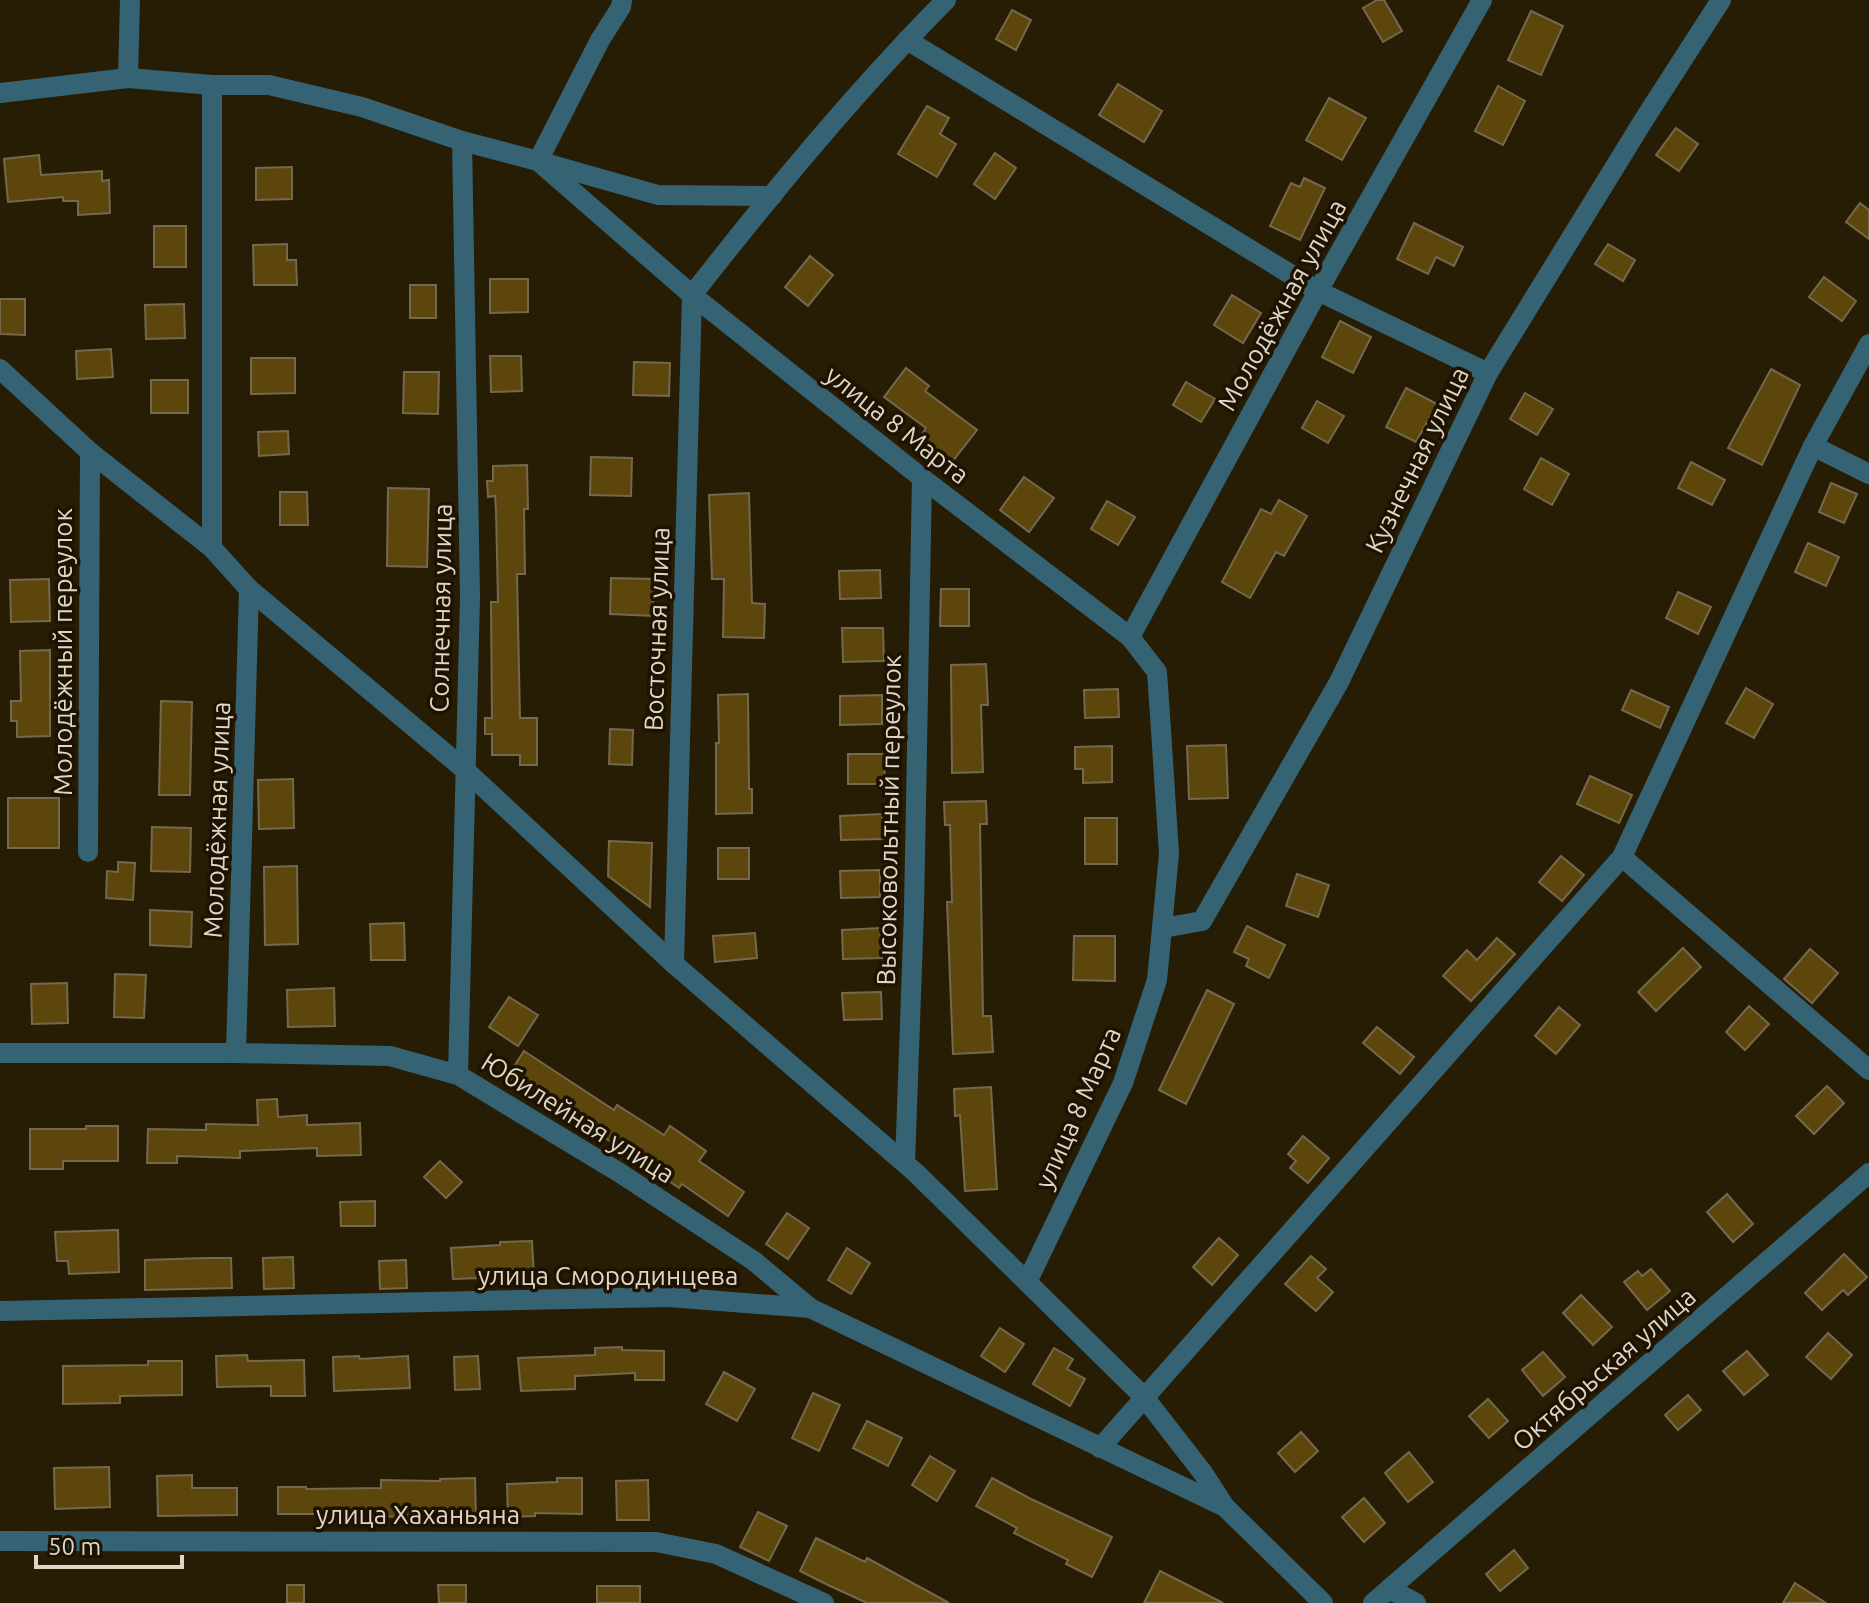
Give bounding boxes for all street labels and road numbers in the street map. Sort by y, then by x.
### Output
street label: Молодёжная улица [1211,194,1352,415]
street label: улица 8 Марта [820,360,975,490]
street label: Кузнечная улица [1359,362,1474,557]
street label: Солнечная улица [424,503,457,713]
street label: Молодёжный переулок [48,508,77,796]
street label: Восточная улица [638,526,675,732]
street label: Высоковольтный переулок [871,654,906,986]
street label: Молодёжная улица [198,701,235,939]
street label: улица 8 Марта [1029,1023,1126,1193]
street label: Юбилейная улица [477,1047,680,1189]
street label: улица Смородинцева [478,1261,738,1290]
street label: Октябрьская улица [1506,1281,1701,1456]
street label: улица Хаханьяна [316,1500,520,1529]

